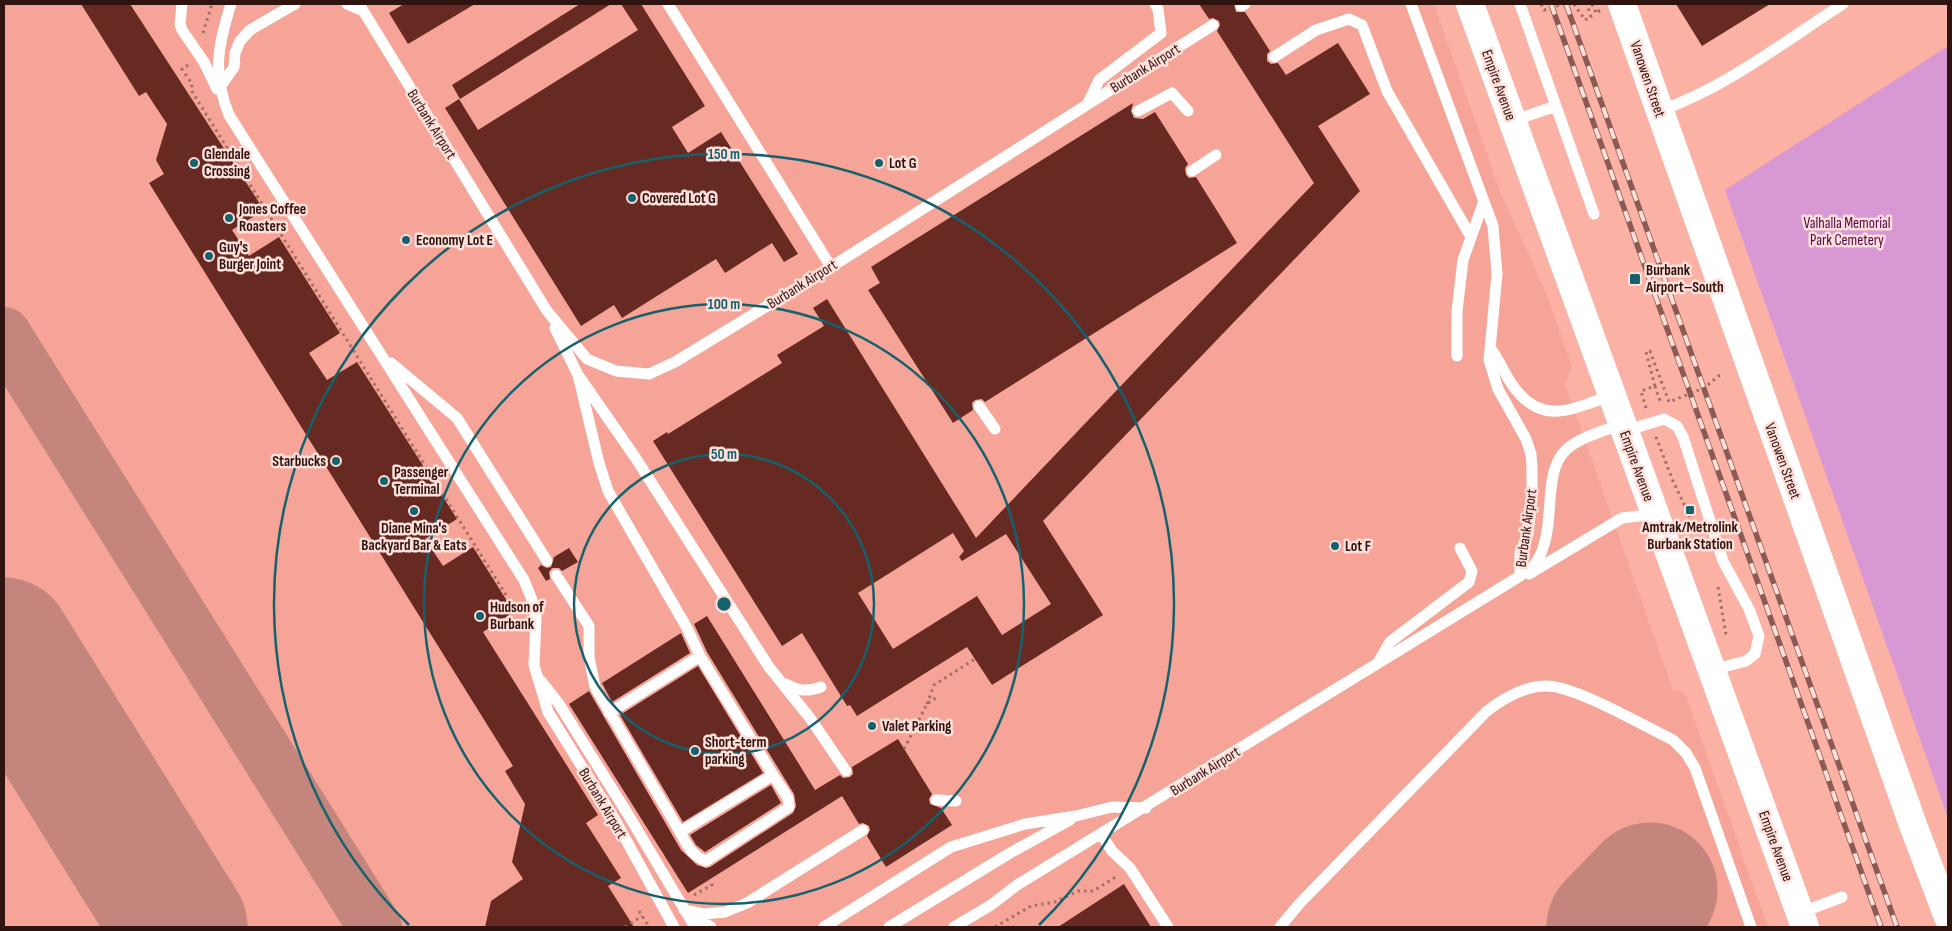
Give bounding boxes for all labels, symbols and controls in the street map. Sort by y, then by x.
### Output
street label: Vanowen Street [1626,38,1670,120]
street label: Burbank Airport [1107,39,1184,97]
street label: Empire Avenue [1477,47,1520,123]
street label: Burbank Airport [403,86,461,163]
place label: Glendale Crossing [204,145,251,181]
text: 150 m [708,145,740,164]
place label: Lot G [889,154,917,173]
marker: Glendale Crossing [188,157,200,169]
marker: Lot G [873,157,885,169]
place label: Covered Lot G [642,189,716,208]
marker: Covered Lot G [626,192,638,204]
place label: Jones Coffee Roasters [238,200,306,236]
marker: Jones Coffee Roasters [223,212,235,224]
park label: Valhalla Memorial Park Cemetery [1803,214,1891,250]
place label: Economy Lot E [416,231,493,250]
marker: Economy Lot E [400,234,412,246]
place label: Guy's Burger Joint [219,238,281,274]
marker: Guy's Burger Joint [203,250,215,262]
street label: Burbank Airport [764,255,841,313]
place label: Burbank Airport–South [1645,261,1724,297]
marker: Burbank Airport–South [1628,272,1642,286]
text: 100 m [708,295,740,314]
street label: Vanowen Street [1760,421,1805,502]
street label: Empire Avenue [1615,428,1658,504]
text: 50 m [711,445,737,464]
place label: Starbucks [272,452,326,471]
marker: Starbucks [330,455,342,467]
place label: Passenger Terminal [394,463,449,499]
marker: Passenger Terminal [378,475,390,487]
street label: Burbank Airport [1512,487,1541,568]
marker: Amtrak/Metrolink Burbank Station [1684,504,1696,516]
marker: Diane Mina's Backyard Bar & Eats [408,505,420,517]
place label: Amtrak/Metrolink Burbank Station [1641,518,1738,554]
place label: Diane Mina's Backyard Bar & Eats [361,519,467,555]
place label: Lot F [1345,537,1371,556]
marker: Lot F [1329,540,1341,552]
centre of rings [715,595,733,613]
place label: Hudson of Burbank [490,598,544,634]
marker: Hudson of Burbank [474,610,486,622]
place label: Valet Parking [882,717,952,736]
marker: Valet Parking [866,720,878,732]
place label: Short-term parking [705,733,766,769]
street label: Burbank Airport [1167,742,1244,800]
marker: Short-term parking [689,745,701,757]
street label: Burbank Airport [574,765,631,842]
street label: Empire Avenue [1754,808,1797,884]

